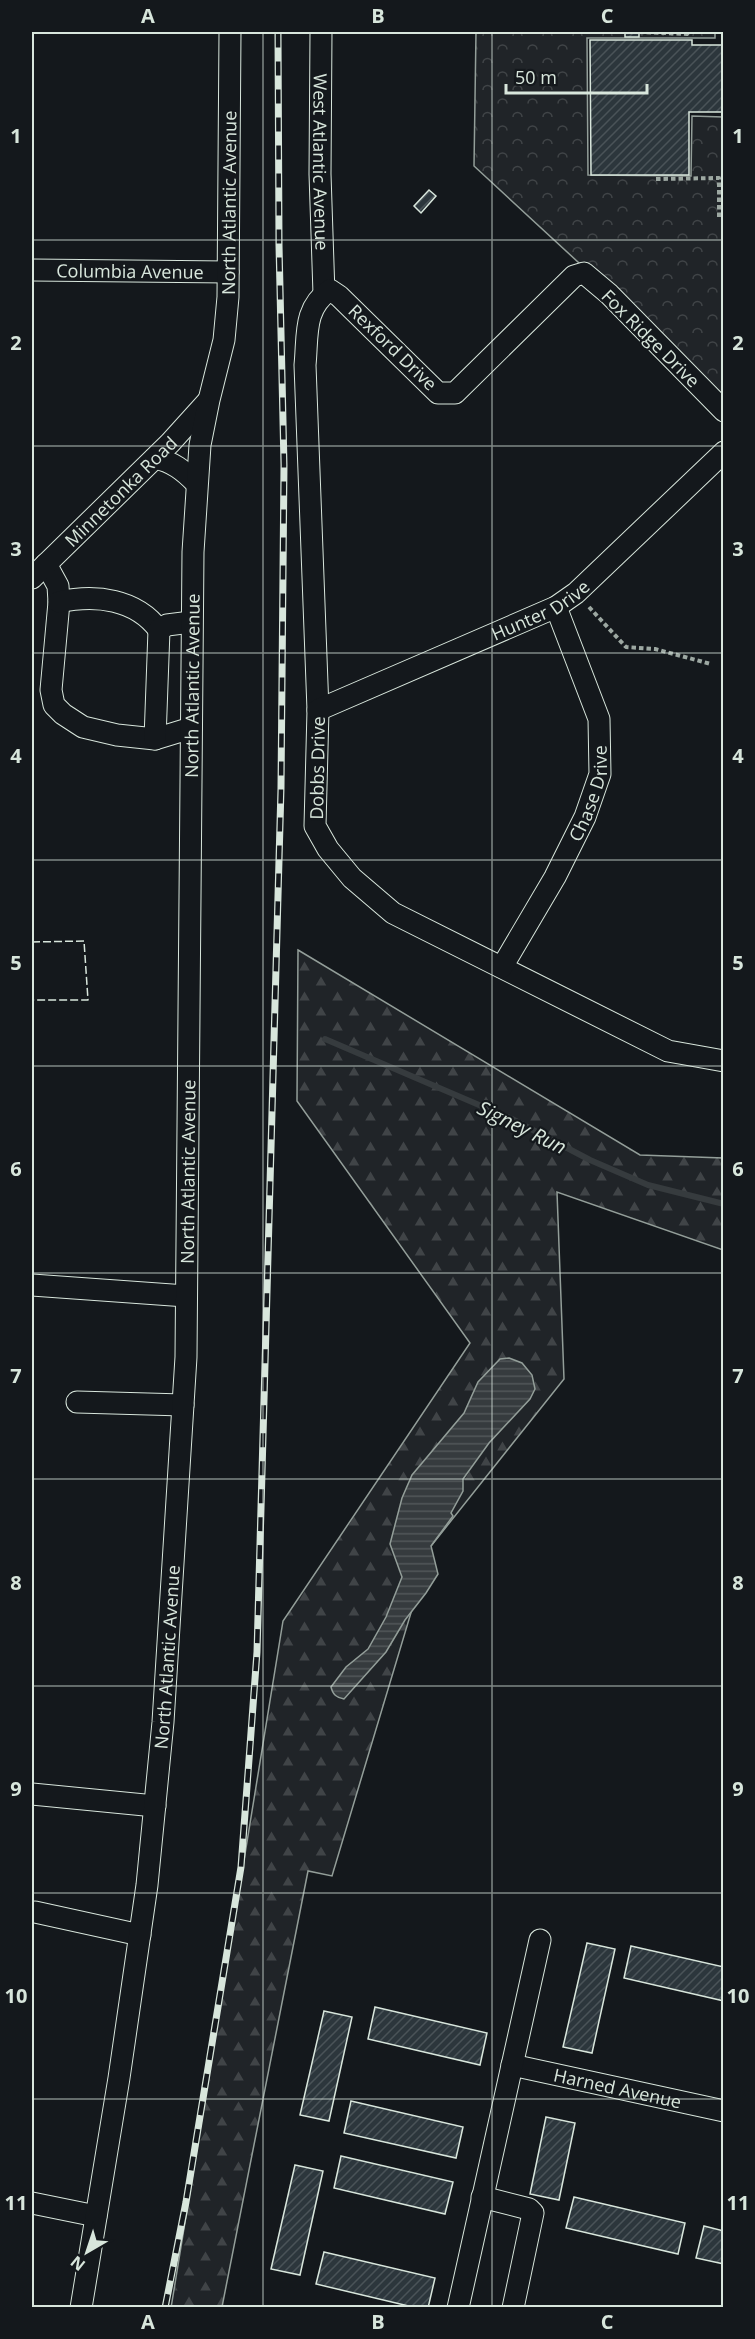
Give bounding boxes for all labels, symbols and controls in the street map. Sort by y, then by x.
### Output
text: A [141,2,155,29]
text: B [371,2,385,29]
text: C [601,2,614,29]
scale bar [506,57,647,95]
text: 50 m [515,65,557,89]
street label: West Atlantic Avenue [308,74,335,251]
street label: North Atlantic Avenue [216,111,241,295]
text: 1 [10,122,22,149]
text: 1 [732,122,744,149]
street label: Columbia Avenue [56,258,204,284]
street label: Fox Ridge Drive [597,284,705,392]
street label: Rexford Drive [343,299,443,395]
text: 2 [10,329,22,356]
text: 2 [732,329,744,356]
street label: Minnetonka Road [59,431,182,552]
text: 3 [10,535,22,562]
text: 3 [732,535,744,562]
street label: Hunter Drive [488,574,595,646]
street label: North Atlantic Avenue [179,593,205,778]
street label: Dobbs Drive [304,716,330,820]
text: 4 [10,742,22,769]
text: 4 [732,742,744,769]
street label: Chase Drive [563,745,612,845]
text: 5 [10,949,22,976]
text: 5 [732,949,744,976]
street label: North Atlantic Avenue [175,1079,200,1264]
water label: Signey Run [473,1094,571,1160]
text: 6 [10,1155,22,1182]
text: 6 [732,1155,744,1182]
text: 7 [10,1362,22,1389]
text: 7 [732,1362,744,1389]
street label: North Atlantic Avenue [148,1564,185,1750]
text: 8 [10,1569,22,1596]
text: 8 [732,1569,744,1596]
text: 9 [10,1775,22,1802]
text: 9 [732,1775,744,1802]
text: 10 [5,1982,27,2009]
text: 10 [727,1982,749,2009]
street label: Harned Avenue [551,2062,684,2113]
text: 11 [5,2189,27,2216]
text: 11 [727,2189,749,2216]
north arrow [57,2222,117,2282]
text: N [66,2251,90,2276]
text: A [141,2308,155,2335]
text: B [371,2308,385,2335]
text: C [601,2308,614,2335]

